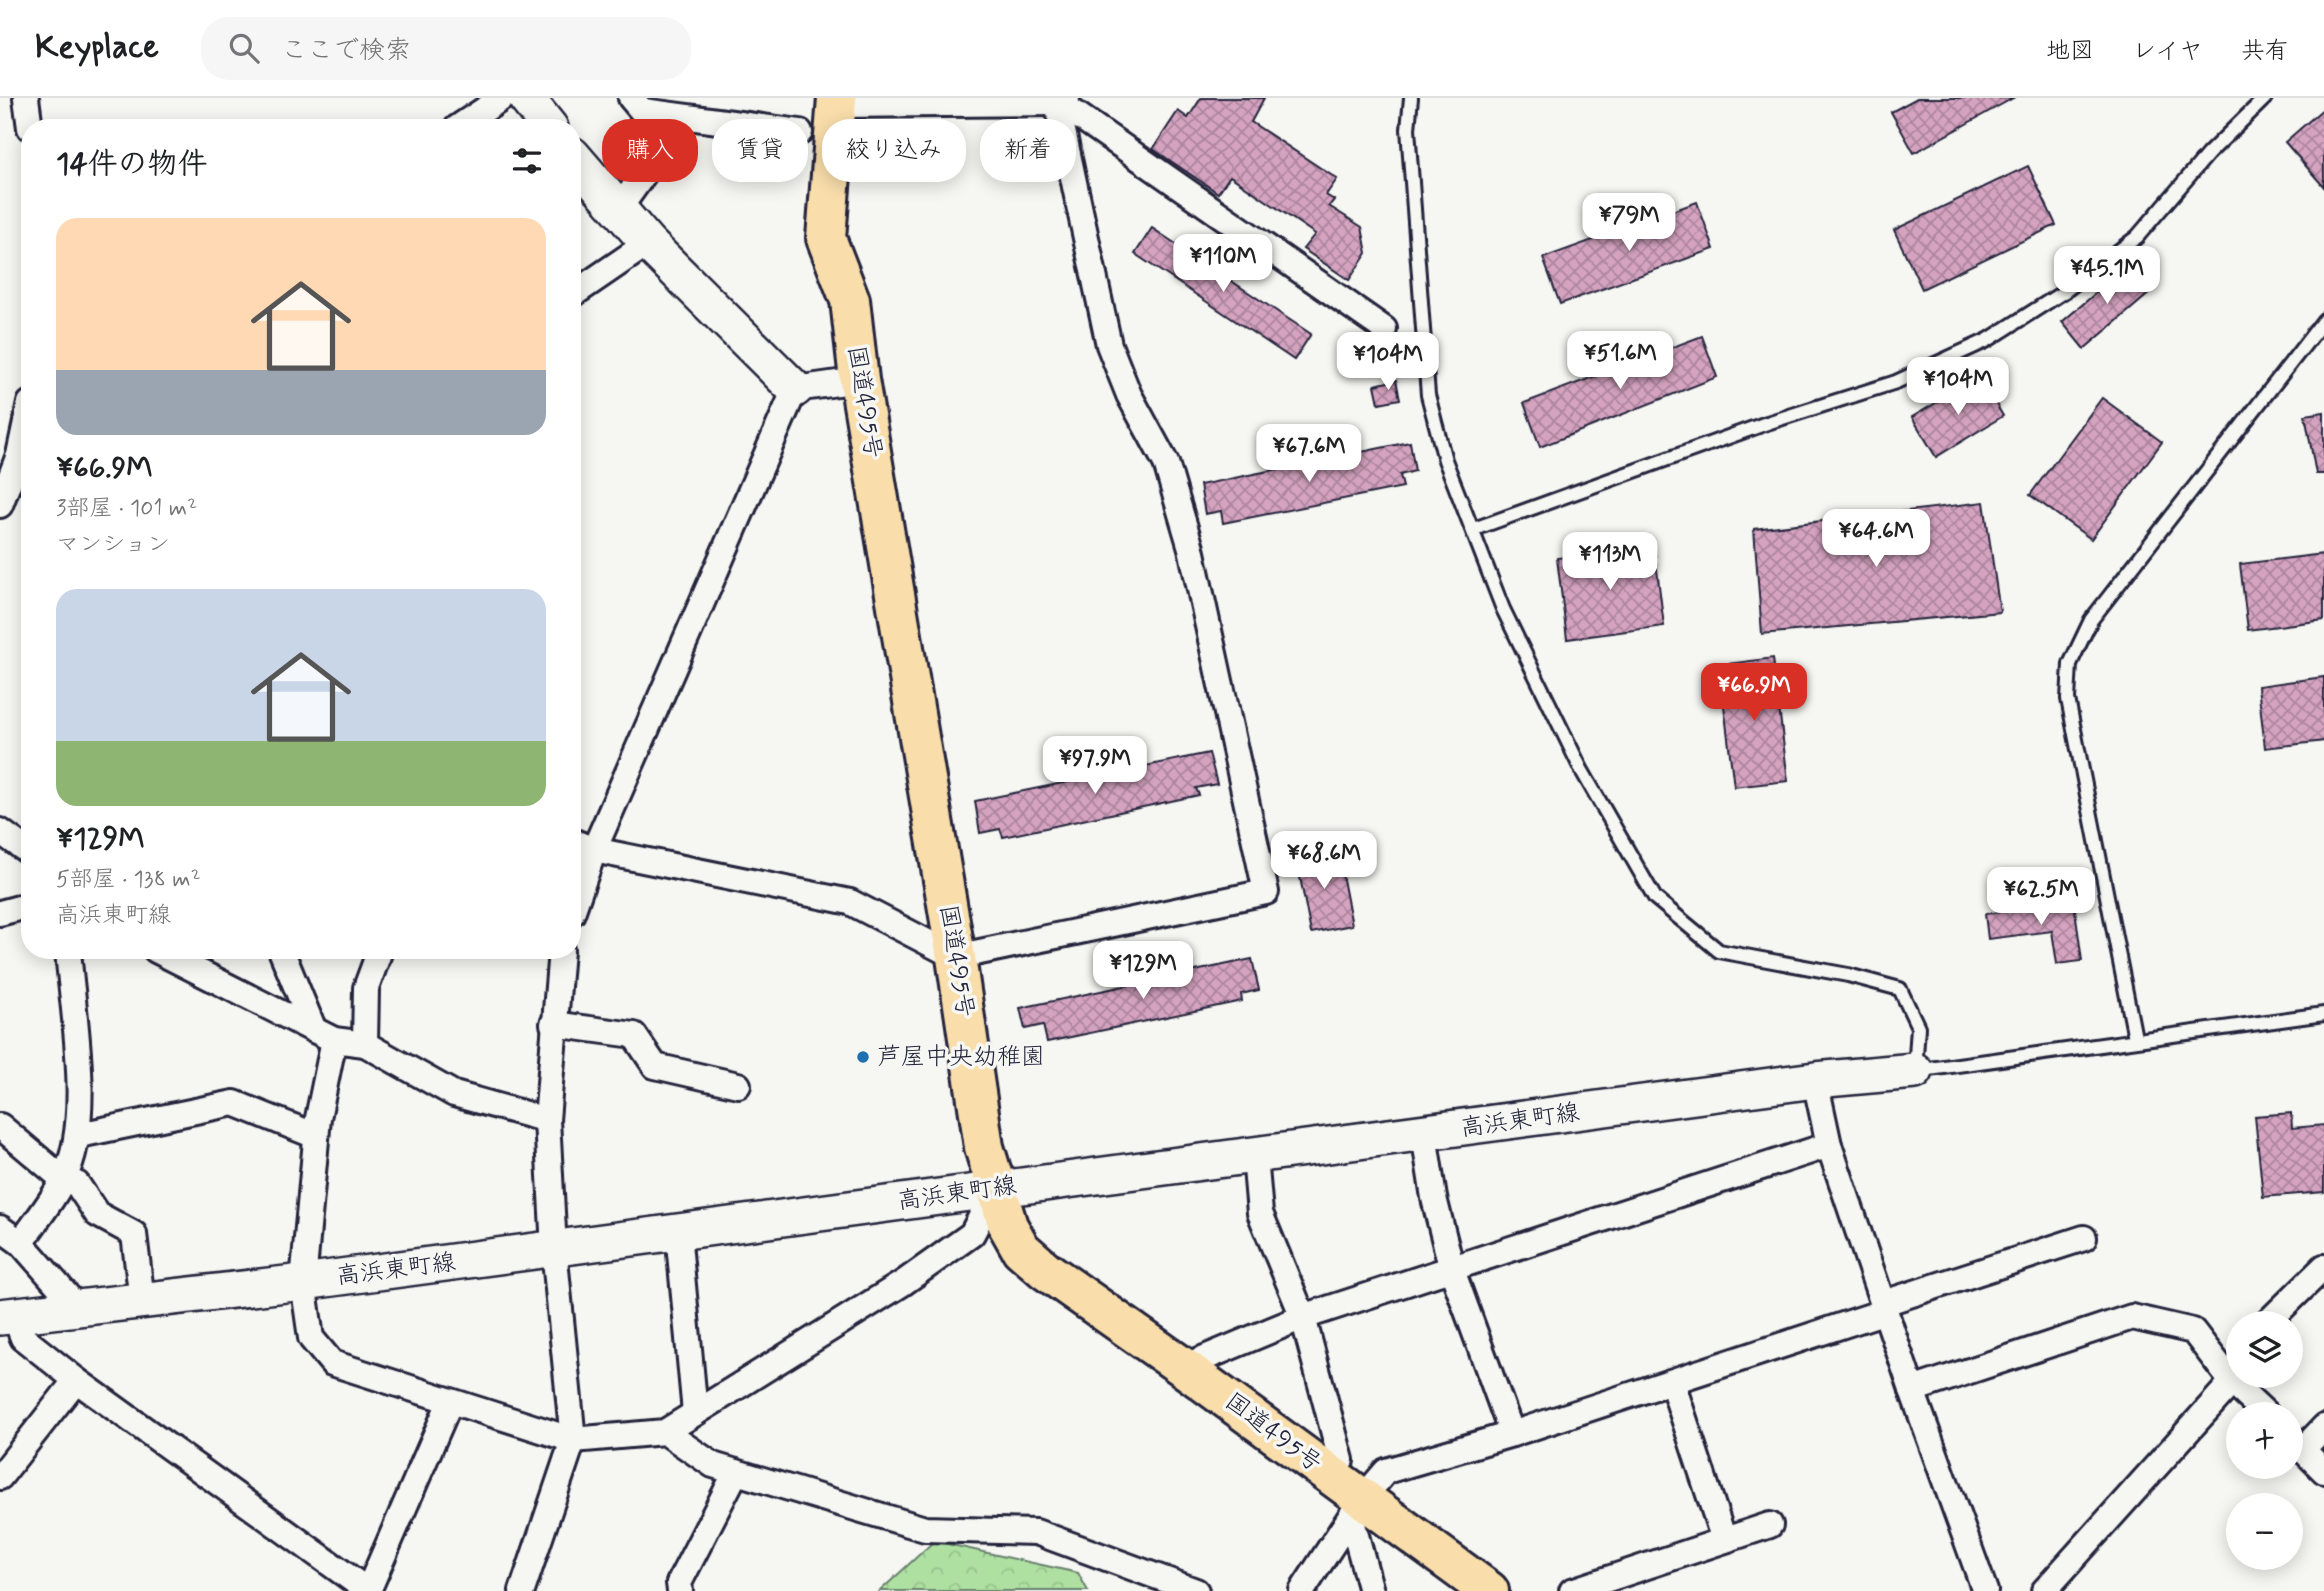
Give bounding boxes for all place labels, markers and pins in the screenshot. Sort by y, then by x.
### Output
pin: ¥79M [1588,194,1670,253]
pin: ¥110M [1174,234,1272,294]
pin: ¥45.1M [2050,246,2164,306]
pin: ¥51.6M [1563,331,1677,391]
pin: ¥104M [1339,332,1437,392]
pin: ¥104M [1909,358,2007,417]
pin: ¥67.6M [1252,424,1366,484]
pin: ¥64.6M [1819,510,1933,569]
pin: ¥113M [1561,532,1659,592]
pin: ¥66.9M [1697,664,1811,723]
pin: ¥97.9M [1038,736,1152,796]
pin: ¥68.6M [1267,832,1381,891]
pin: ¥62.5M [1984,868,2098,927]
pin: ¥129M [1094,942,1192,1001]
place label: 芦屋中央幼稚園 [877,1042,1045,1073]
marker: 芦屋中央幼稚園 [855,1049,871,1065]

